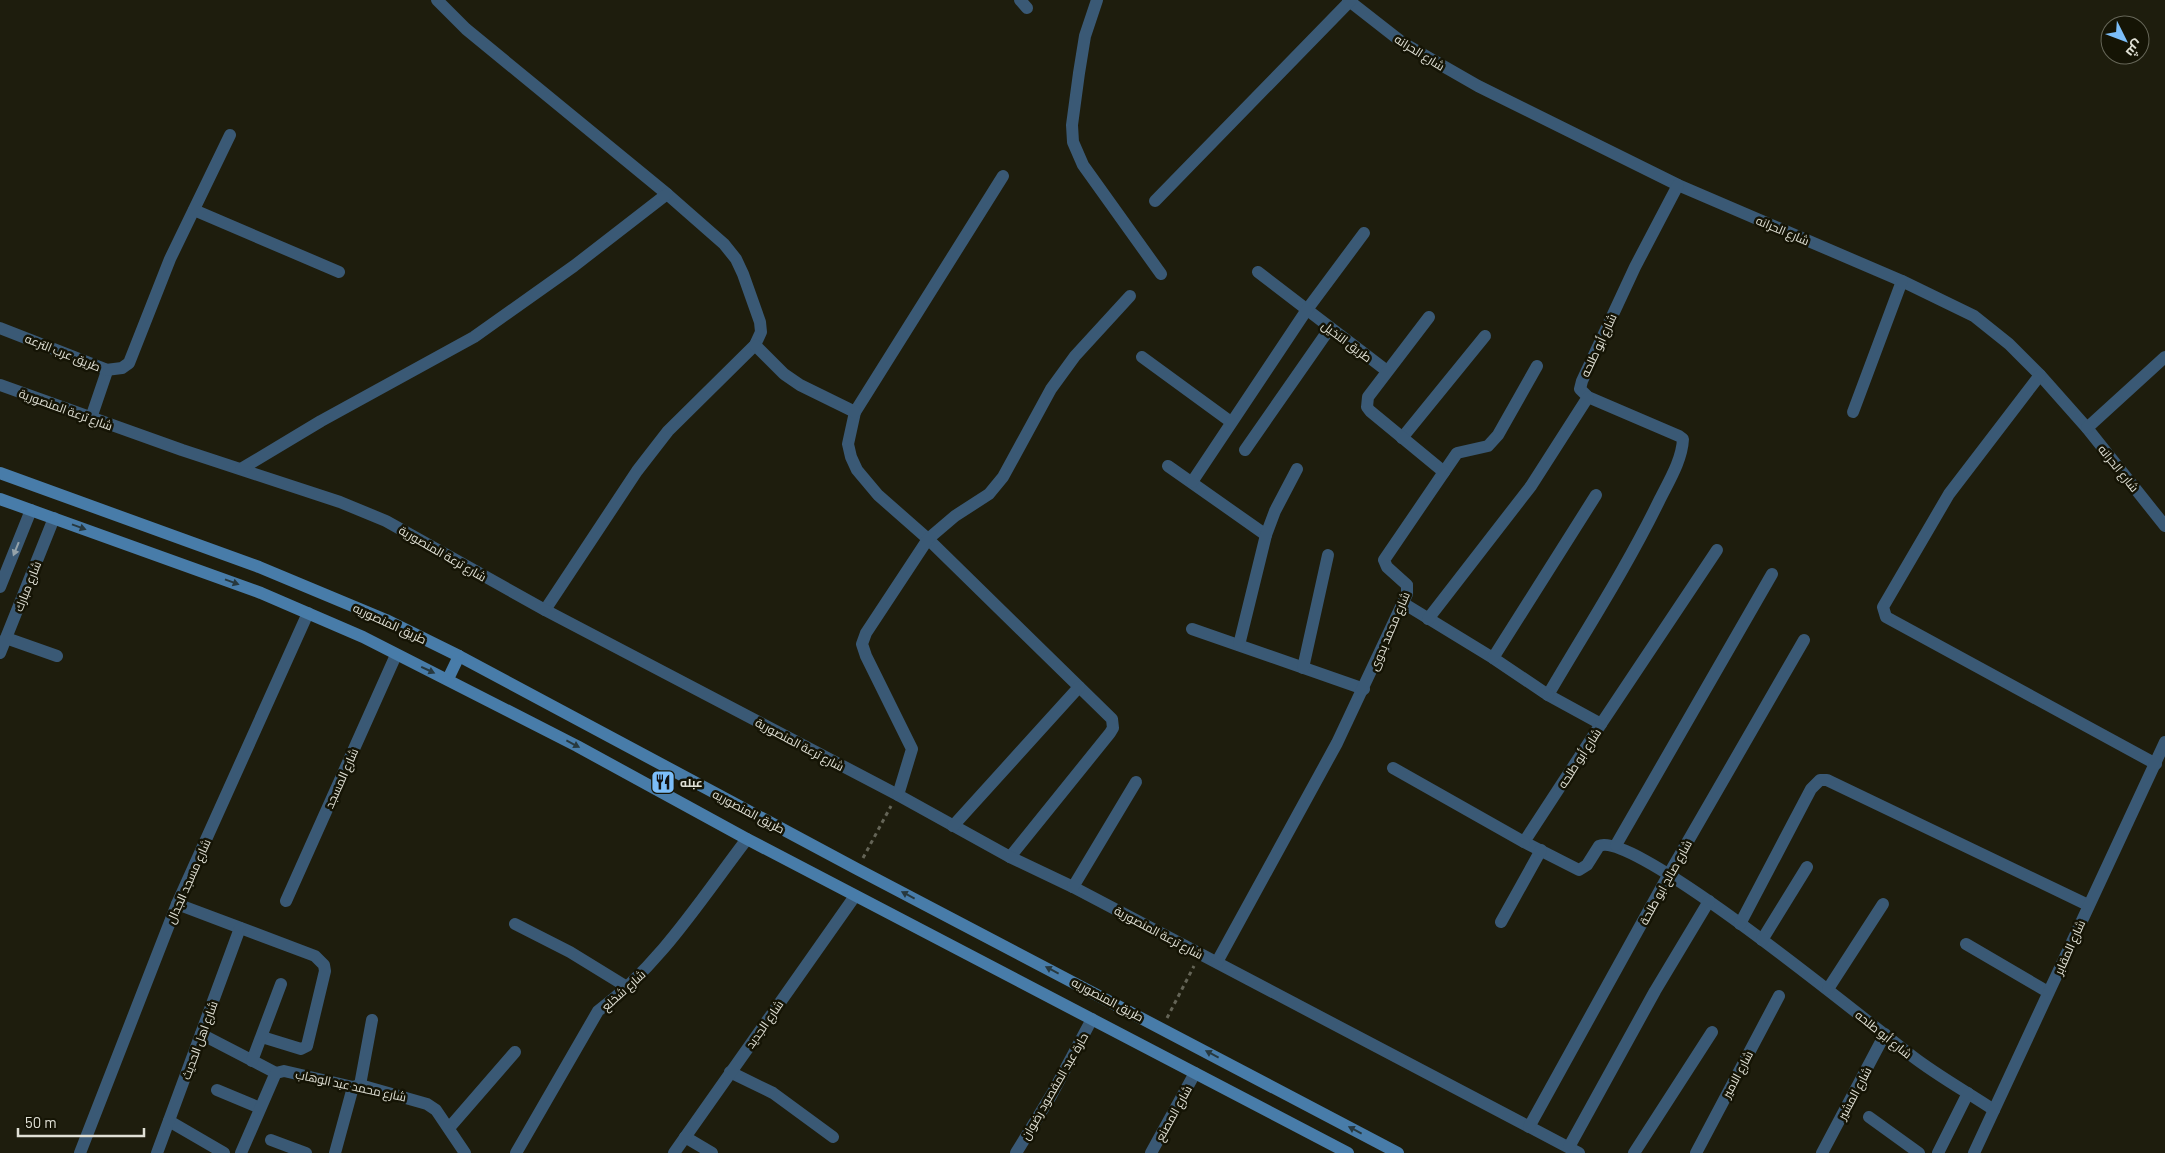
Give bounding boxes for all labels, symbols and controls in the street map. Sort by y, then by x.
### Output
north arrow [2100,15,2150,65]
street label: شارع الحرانه [1391,31,1448,75]
text: ش [2122,36,2147,61]
street label: شارع الحرانه [1754,213,1812,249]
street label: شارع أبو طلحه [1577,311,1621,380]
street label: طريق النخيل [1319,318,1375,365]
street label: طريق عرب الترعه [23,331,103,374]
street label: شارع ترعة المنصورية [17,386,115,434]
street label: شارع الحرانه [2094,442,2142,496]
street label: شارع ترعة المنصورية [396,522,489,585]
one-way arrow [72,523,87,531]
one-way arrow [11,542,19,556]
street label: شارع مبارك [11,559,45,614]
one-way arrow [224,579,239,586]
street label: شارع محمد بدوى [1366,589,1414,673]
street label: طريق المنصوريه [351,600,429,647]
one-way arrow [421,666,435,674]
street label: شارع ترعة المنصورية [752,715,847,775]
street label: شارع أبو طلحه [1555,726,1605,791]
one-way arrow [566,739,579,748]
street label: شارع المسجد [322,746,362,811]
restaurant icon: عبله [650,769,676,795]
place label: عبله [680,775,703,790]
street label: طريق المنصوريه [710,786,787,837]
street label: شارع مسجد الجدال [163,836,215,926]
street label: شارع صالح ابو طلحة [1636,837,1696,928]
one-way arrow [901,891,915,899]
street label: شارع ترعة المنصورية [1111,903,1206,963]
street label: شارع المقابر [2050,917,2089,978]
one-way arrow [1045,966,1060,974]
street label: شارع شخلع [598,967,649,1015]
street label: طريق المنصوريه [1069,974,1146,1025]
street label: شارع الجديد [742,997,787,1052]
street label: شارع اهل الحديث [178,999,222,1082]
street label: شارع أبو طلحه [1852,1007,1915,1062]
street label: حارة عبد المقصود رضوان [1018,1030,1091,1142]
street label: شارع الامير [1718,1048,1757,1102]
one-way arrow [1204,1050,1219,1058]
street label: شارع المشير [1834,1064,1876,1124]
street label: شارع محمد عبد الوهاب [294,1066,408,1106]
street label: شارع المصنع [1152,1083,1196,1144]
scale bar [18,1106,144,1138]
text: 50 m [25,1113,57,1131]
one-way arrow [1348,1126,1362,1134]

